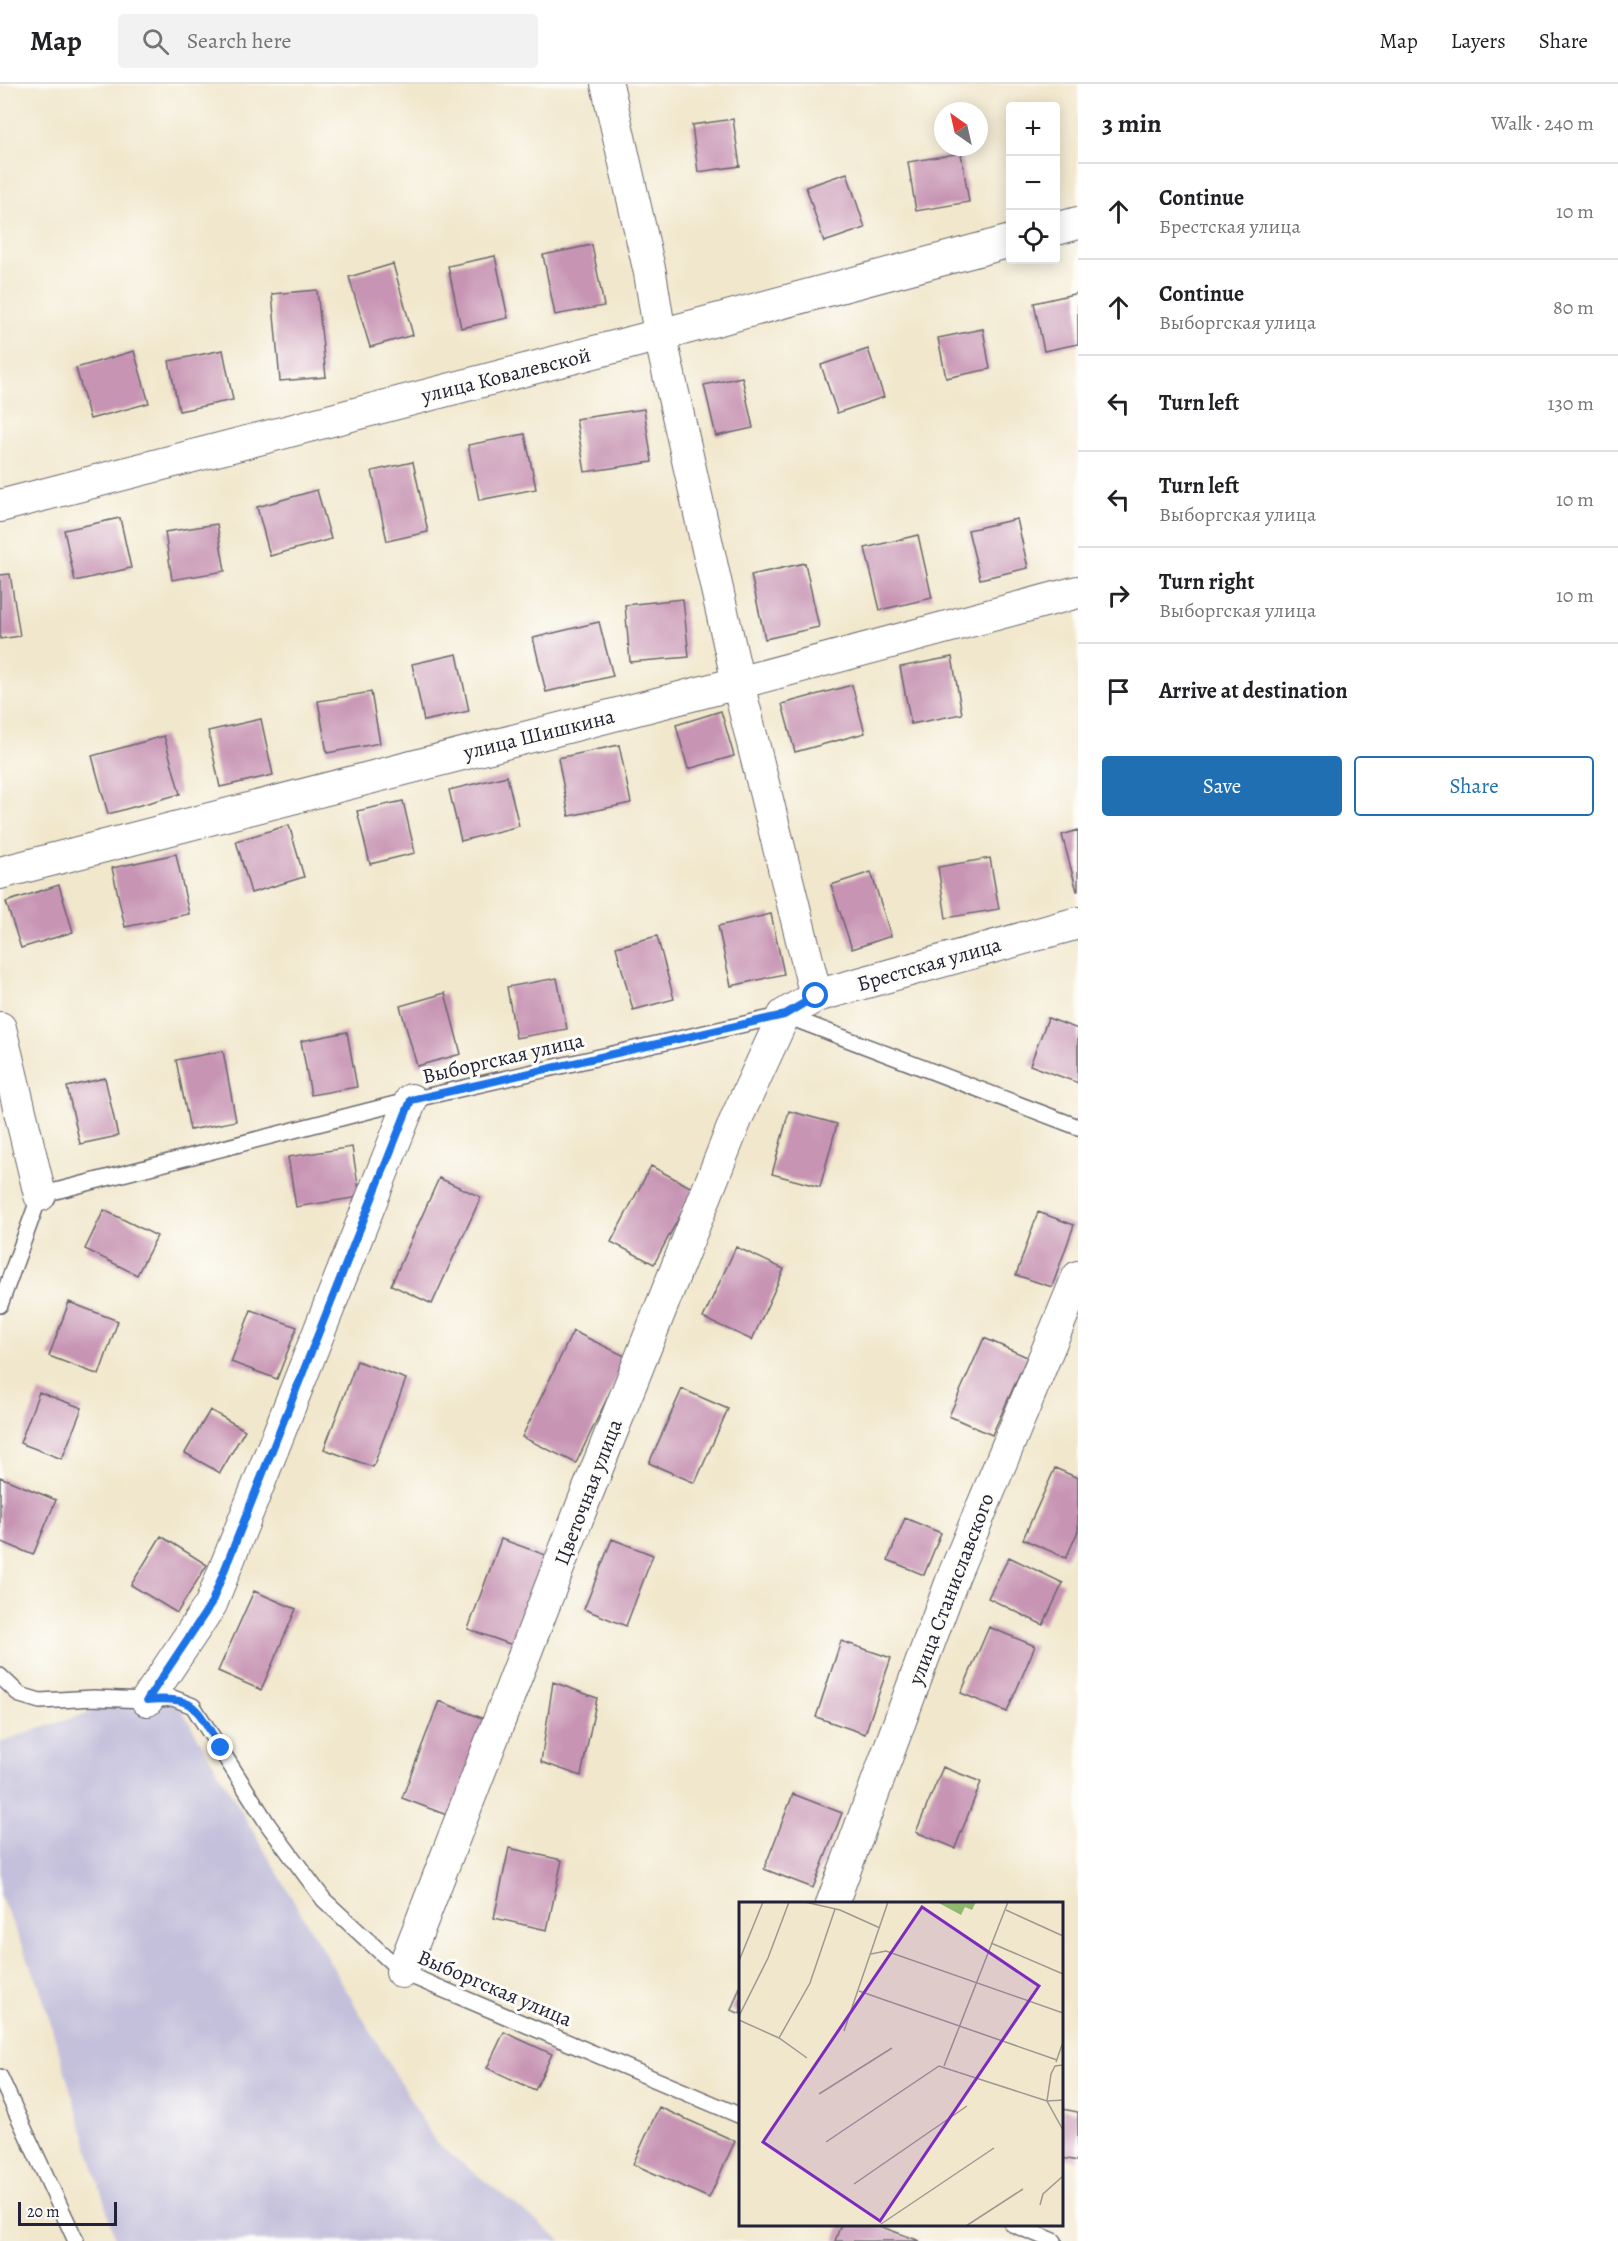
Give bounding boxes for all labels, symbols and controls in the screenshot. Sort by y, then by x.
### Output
search box [118,14,538,68]
text: Map [30,22,82,60]
icon: search [139,25,172,58]
text: Search here [187,26,291,56]
text: Map [1379,27,1418,55]
text: Layers [1451,27,1506,55]
text: Share [1539,27,1588,55]
north arrow [934,102,988,156]
map controls [1006,102,1060,264]
button: + [1006,102,1060,156]
text: 3 min [1102,106,1162,141]
text: Walk · 240 m [1491,110,1594,137]
button: − [1006,156,1060,210]
text: Continue [1159,183,1244,213]
icon: ahead [1102,195,1135,228]
text: 10 m [1556,198,1594,225]
button: locate [1006,210,1060,264]
text: Брестская улица [1159,213,1301,240]
text: Continue [1159,279,1244,309]
icon: ahead [1102,291,1135,324]
text: 80 m [1553,294,1594,321]
text: Выборгская улица [1159,309,1316,336]
street label: улица Ковалевской [418,340,593,410]
icon: left [1102,387,1135,420]
text: Turn left [1159,388,1239,418]
text: 130 m [1548,390,1594,417]
text: Turn left [1159,471,1239,501]
icon: left [1102,483,1135,516]
text: 10 m [1556,486,1594,513]
text: Выборгская улица [1159,501,1316,528]
text: Turn right [1159,567,1255,597]
icon: right [1102,579,1135,612]
text: 10 m [1556,582,1594,609]
text: Выборгская улица [1159,597,1316,624]
icon: arrive [1102,675,1135,708]
text: Arrive at destination [1159,676,1348,706]
street label: улица Шишкина [460,702,618,767]
button: Save [1102,756,1342,816]
button: Share [1354,756,1594,816]
street label: Брестская улица [854,930,1005,998]
route start [802,982,828,1008]
street label: Выборгская улица [419,1026,587,1090]
street label: Цветочная улица [547,1415,629,1569]
street label: улица Станиславского [901,1489,1000,1690]
route end [207,1734,233,1760]
inset map [739,1902,1063,2226]
street label: Выборгская улица [414,1943,577,2033]
scale bar [18,2199,117,2226]
text: 20 m [27,2201,60,2223]

